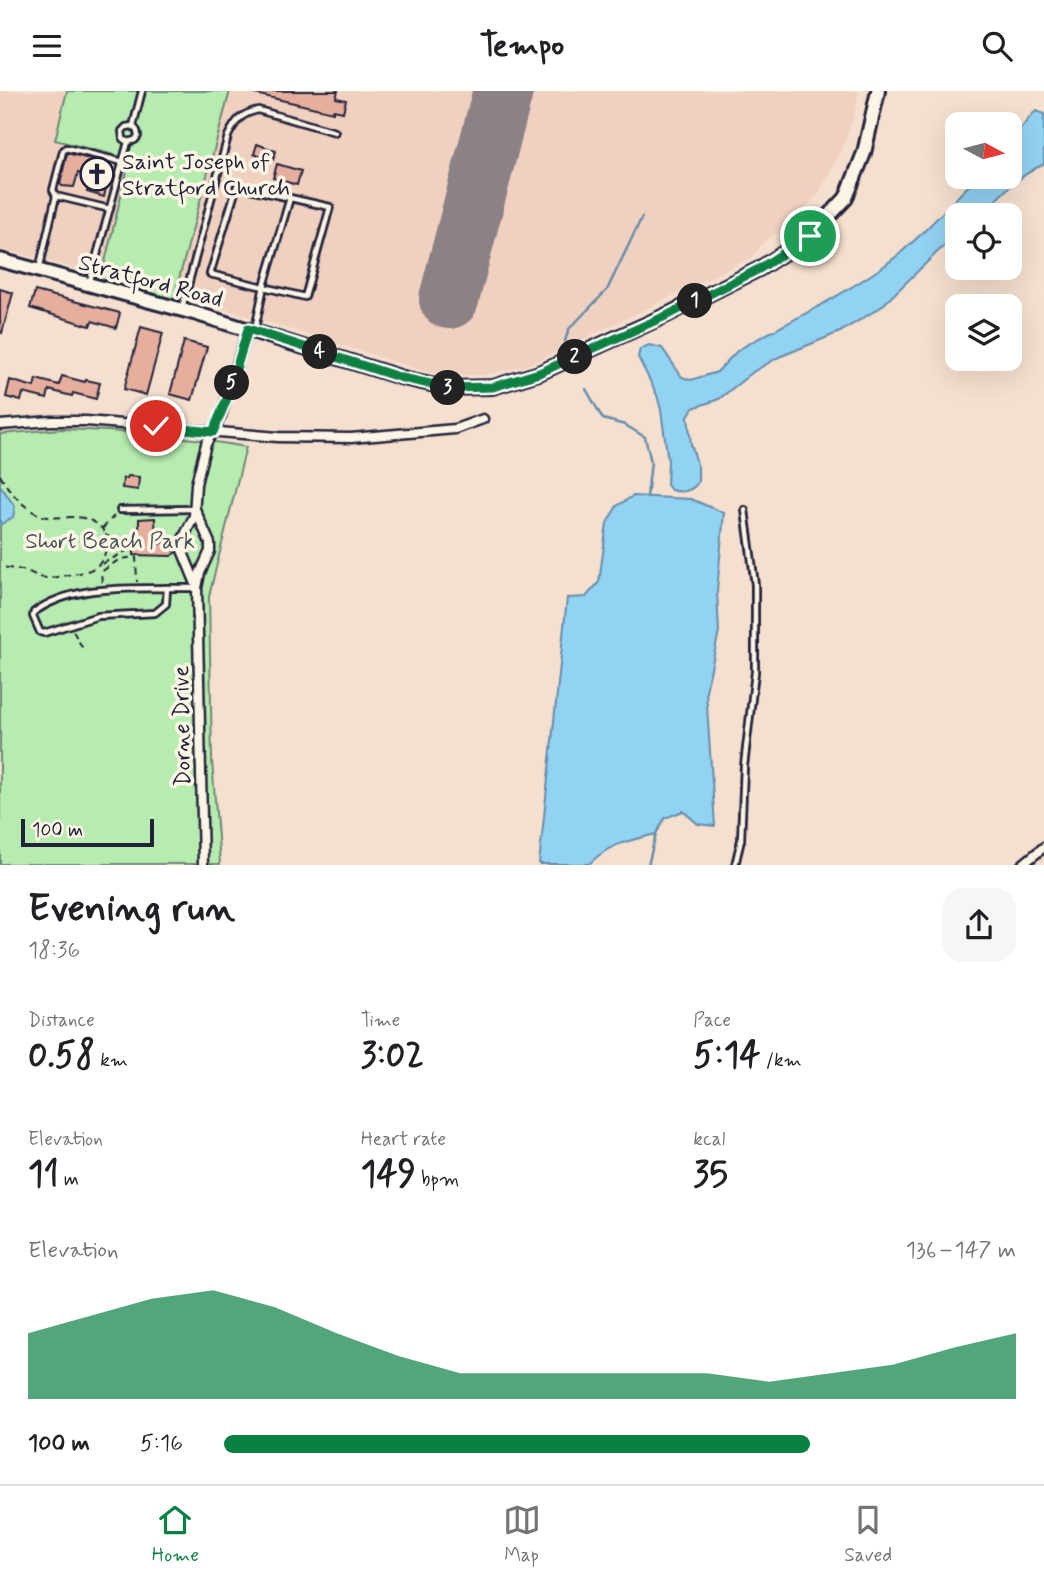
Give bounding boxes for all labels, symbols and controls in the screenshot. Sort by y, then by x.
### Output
text: Tempo [480,25,564,67]
icon: menu [28,27,66,65]
icon: search [978,27,1016,65]
north arrow [945,112,1022,189]
map controls [945,112,1022,371]
place label: Saint Joseph of Stratford Church [122,148,290,205]
church icon: Saint Joseph of Stratford Church [78,155,116,193]
button: locate [945,203,1022,280]
pin [780,206,840,266]
icon: arrive [791,217,829,255]
street label: Stratford Road [75,248,226,317]
pin: 1 [678,283,712,319]
text: 1 [690,288,699,313]
button: layers [945,294,1022,371]
pin: 4 [302,335,338,369]
text: 4 [314,339,325,364]
pin: 2 [558,339,592,375]
text: 2 [570,344,579,369]
pin: 5 [215,365,250,401]
text: 5 [226,370,237,395]
pin: 3 [430,371,466,405]
text: 3 [443,375,452,400]
pin [126,396,186,456]
icon: check [137,407,175,445]
park label: Short Beach Park [25,527,195,557]
street label: Dorne Drive [167,665,199,787]
scale bar [21,815,154,847]
text: 100 m [32,818,83,843]
text: Evening run [28,885,235,934]
button: share [942,888,1016,962]
text: 18:36 [28,936,80,966]
text: Distance [28,1008,95,1033]
text: Time [361,1008,400,1033]
text: Pace [693,1008,731,1033]
text: 0.58 [28,1033,95,1079]
text: 3:02 [361,1033,424,1079]
text: 5:14 [693,1033,761,1079]
text: km [95,1048,128,1073]
text: /km [761,1048,802,1073]
text: Elevation [28,1127,103,1152]
text: Heart rate [361,1127,446,1152]
text: kcal [693,1127,725,1152]
text: 11 [28,1152,59,1198]
text: 149 [361,1152,416,1198]
text: 35 [693,1152,728,1198]
text: m [59,1167,79,1192]
text: bpm [416,1167,459,1192]
text: Elevation [28,1236,119,1266]
text: 136–147 m [906,1236,1016,1266]
text: 100 m [28,1429,90,1459]
text: 5:16 [140,1429,183,1459]
tab: Home [152,1501,199,1568]
tab: Map [503,1501,541,1568]
tab: Saved [844,1501,892,1568]

